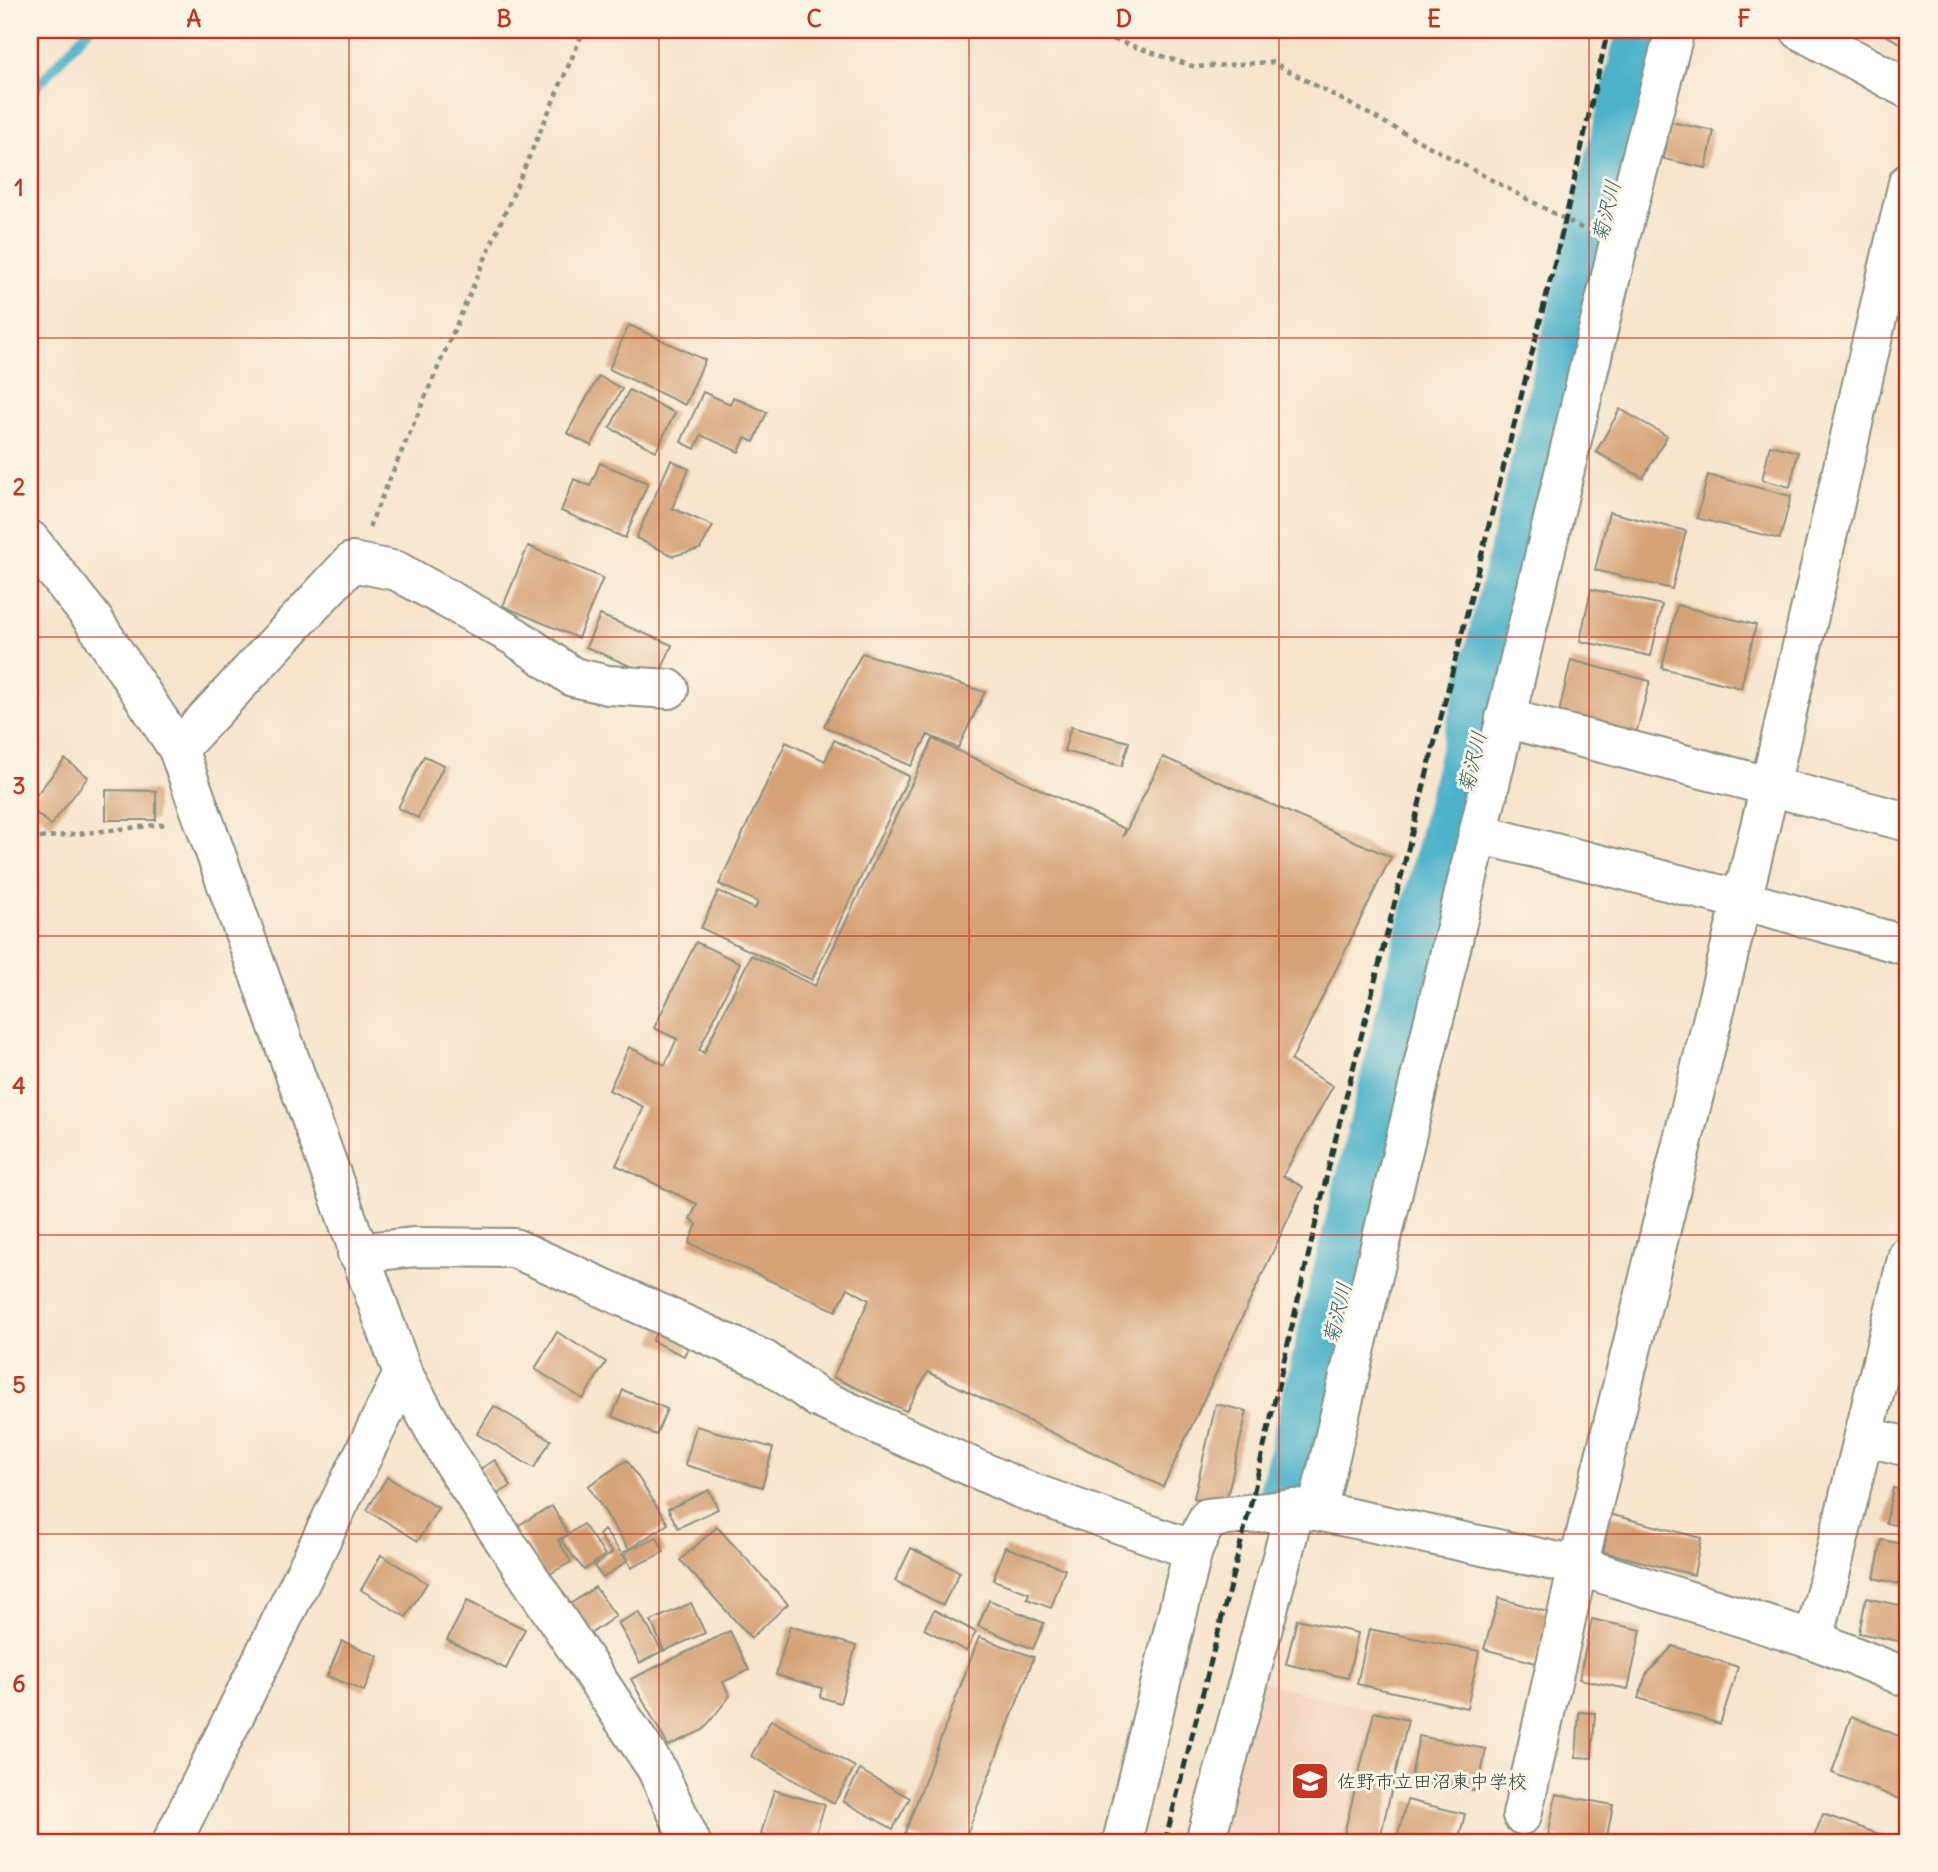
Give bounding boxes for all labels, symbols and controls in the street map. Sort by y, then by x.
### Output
text: A [187,4,202,33]
text: B [496,4,512,33]
text: C [806,4,822,33]
text: D [1116,4,1132,33]
text: E [1427,4,1441,33]
text: F [1737,4,1751,33]
text: 1 [14,173,24,202]
water label: 菊沢川 [1585,177,1627,245]
text: 2 [13,472,26,501]
water label: 菊沢川 [1451,728,1493,796]
text: 3 [12,771,26,800]
text: 4 [12,1071,26,1100]
water label: 菊沢川 [1316,1279,1358,1347]
text: 5 [12,1370,26,1399]
text: 6 [12,1669,26,1698]
school or university icon: 佐野市立田沼東中学校 [1289,1760,1331,1802]
place label: 佐野市立田沼東中学校 [1337,1769,1527,1793]

